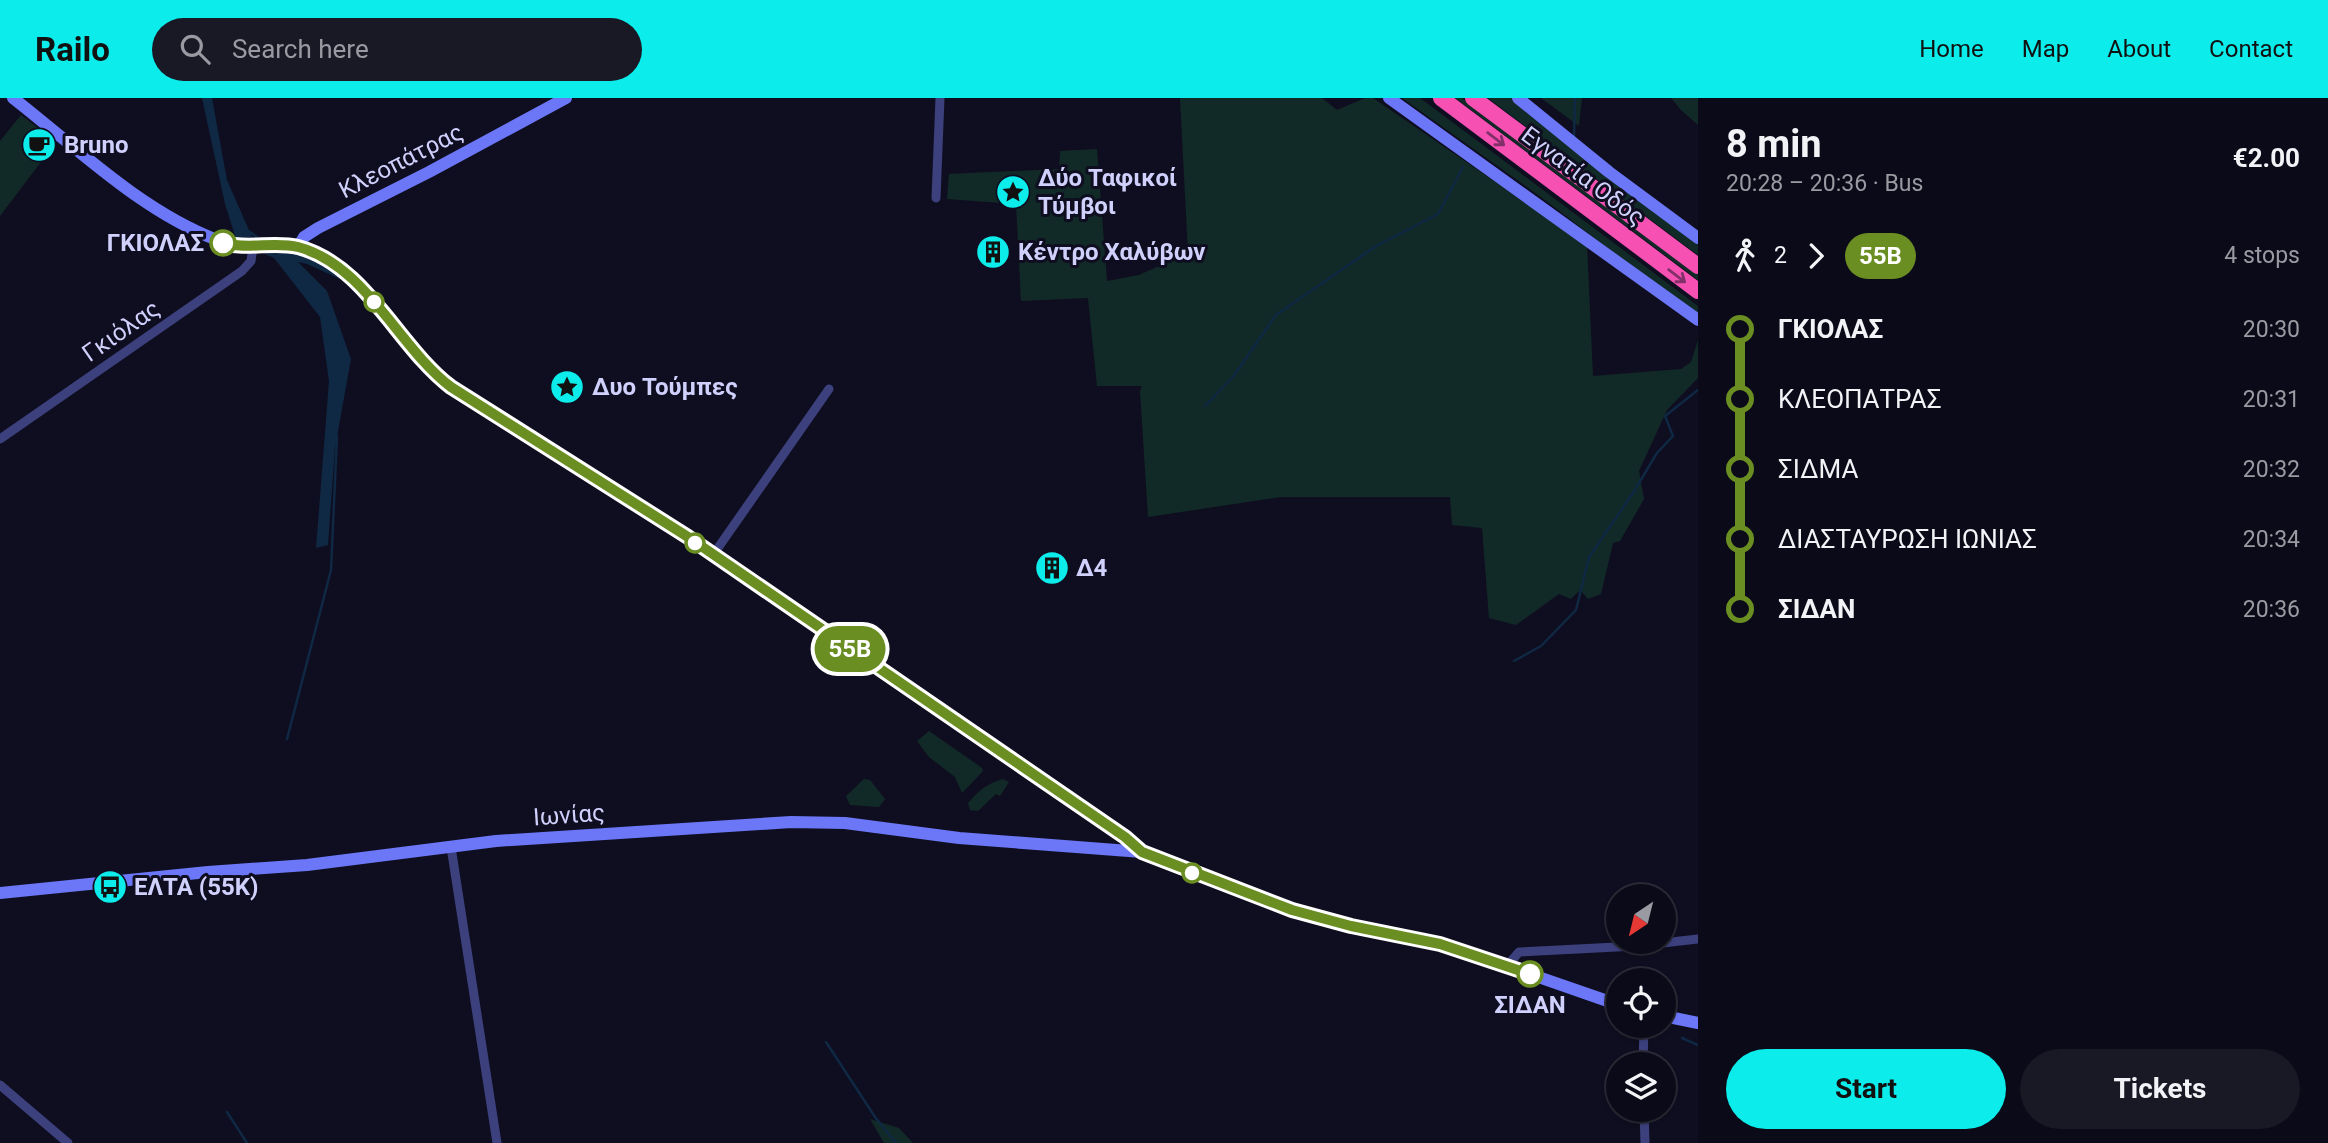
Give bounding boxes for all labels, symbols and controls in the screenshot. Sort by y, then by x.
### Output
search box [152,18,642,81]
text: Railo [35,30,110,69]
icon: search [176,30,214,68]
text: Search here [232,34,369,64]
text: Home [1919,35,1984,63]
text: Map [2022,35,2069,63]
text: About [2107,35,2171,63]
text: Contact [2209,35,2293,63]
street label: Κλεοπάτρας [334,118,468,204]
street label: Εγνατία Οδός [1516,121,1650,231]
text: 8 min [1726,122,1822,166]
cafe icon: Bruno [20,126,58,164]
place label: Bruno [64,131,129,159]
one-way arrow [1486,131,1505,146]
text: €2.00 [2233,143,2300,173]
place label: Δύο Ταφικοί Τύμβοι [1038,164,1177,220]
text: 20:28 – 20:36 · Bus [1726,170,1923,197]
place icon: Δύο Ταφικοί Τύμβοι [994,173,1032,211]
place label: ΓΚΙΟΛΑΣ [107,229,204,257]
marker: ΓΚΙΟΛΑΣ [210,230,236,256]
building icon: Κέντρο Χαλύβων [974,233,1012,271]
icon: walk [1726,237,1764,275]
icon: forward [1797,237,1835,275]
place label: Κέντρο Χαλύβων [1018,238,1205,266]
text: 2 [1774,242,1787,269]
text: 55Β [1859,242,1902,270]
text: 4 stops [2224,242,2300,269]
one-way arrow [1668,268,1686,283]
unlabelled marker [364,292,384,312]
street label: Γκιόλας [77,294,165,368]
text: ΓΚΙΟΛΑΣ [1778,314,1883,344]
text: 20:30 [2243,316,2300,343]
place icon: Δυο Τούμπες [548,368,586,406]
place label: Δυο Τούμπες [592,373,738,401]
text: ΚΛΕΟΠΑΤΡΑΣ [1778,384,1942,414]
text: 20:31 [2243,386,2300,413]
text: ΣΙΔΜΑ [1778,454,1858,484]
text: 20:32 [2243,456,2300,483]
text: ΔΙΑΣΤΑΥΡΩΣΗ ΙΩΝΙΑΣ [1778,524,2037,554]
text: 20:34 [2243,526,2300,553]
unlabelled marker [685,533,705,553]
building icon: Δ4 [1033,549,1071,587]
place label: Δ4 [1076,554,1108,582]
text: ΣΙΔΑΝ [1778,594,1855,624]
text: 20:36 [2243,596,2300,623]
line badge: 55Β [810,626,890,672]
text: 55Β [829,635,871,663]
street label: Ιωνίας [532,799,606,831]
unlabelled marker [1182,863,1202,883]
bus stop icon: ΕΛΤΑ (55Κ) [91,868,129,906]
place label: ΕΛΤΑ (55Κ) [134,873,258,901]
north arrow [1606,884,1676,954]
map controls [1606,884,1676,1122]
marker: ΣΙΔΑΝ [1517,961,1543,987]
button: locate [1606,968,1676,1038]
place label: ΣΙΔΑΝ [1494,991,1566,1019]
button: Start [1726,1049,2006,1129]
button: Tickets [2020,1049,2300,1129]
button: layers [1606,1052,1676,1122]

